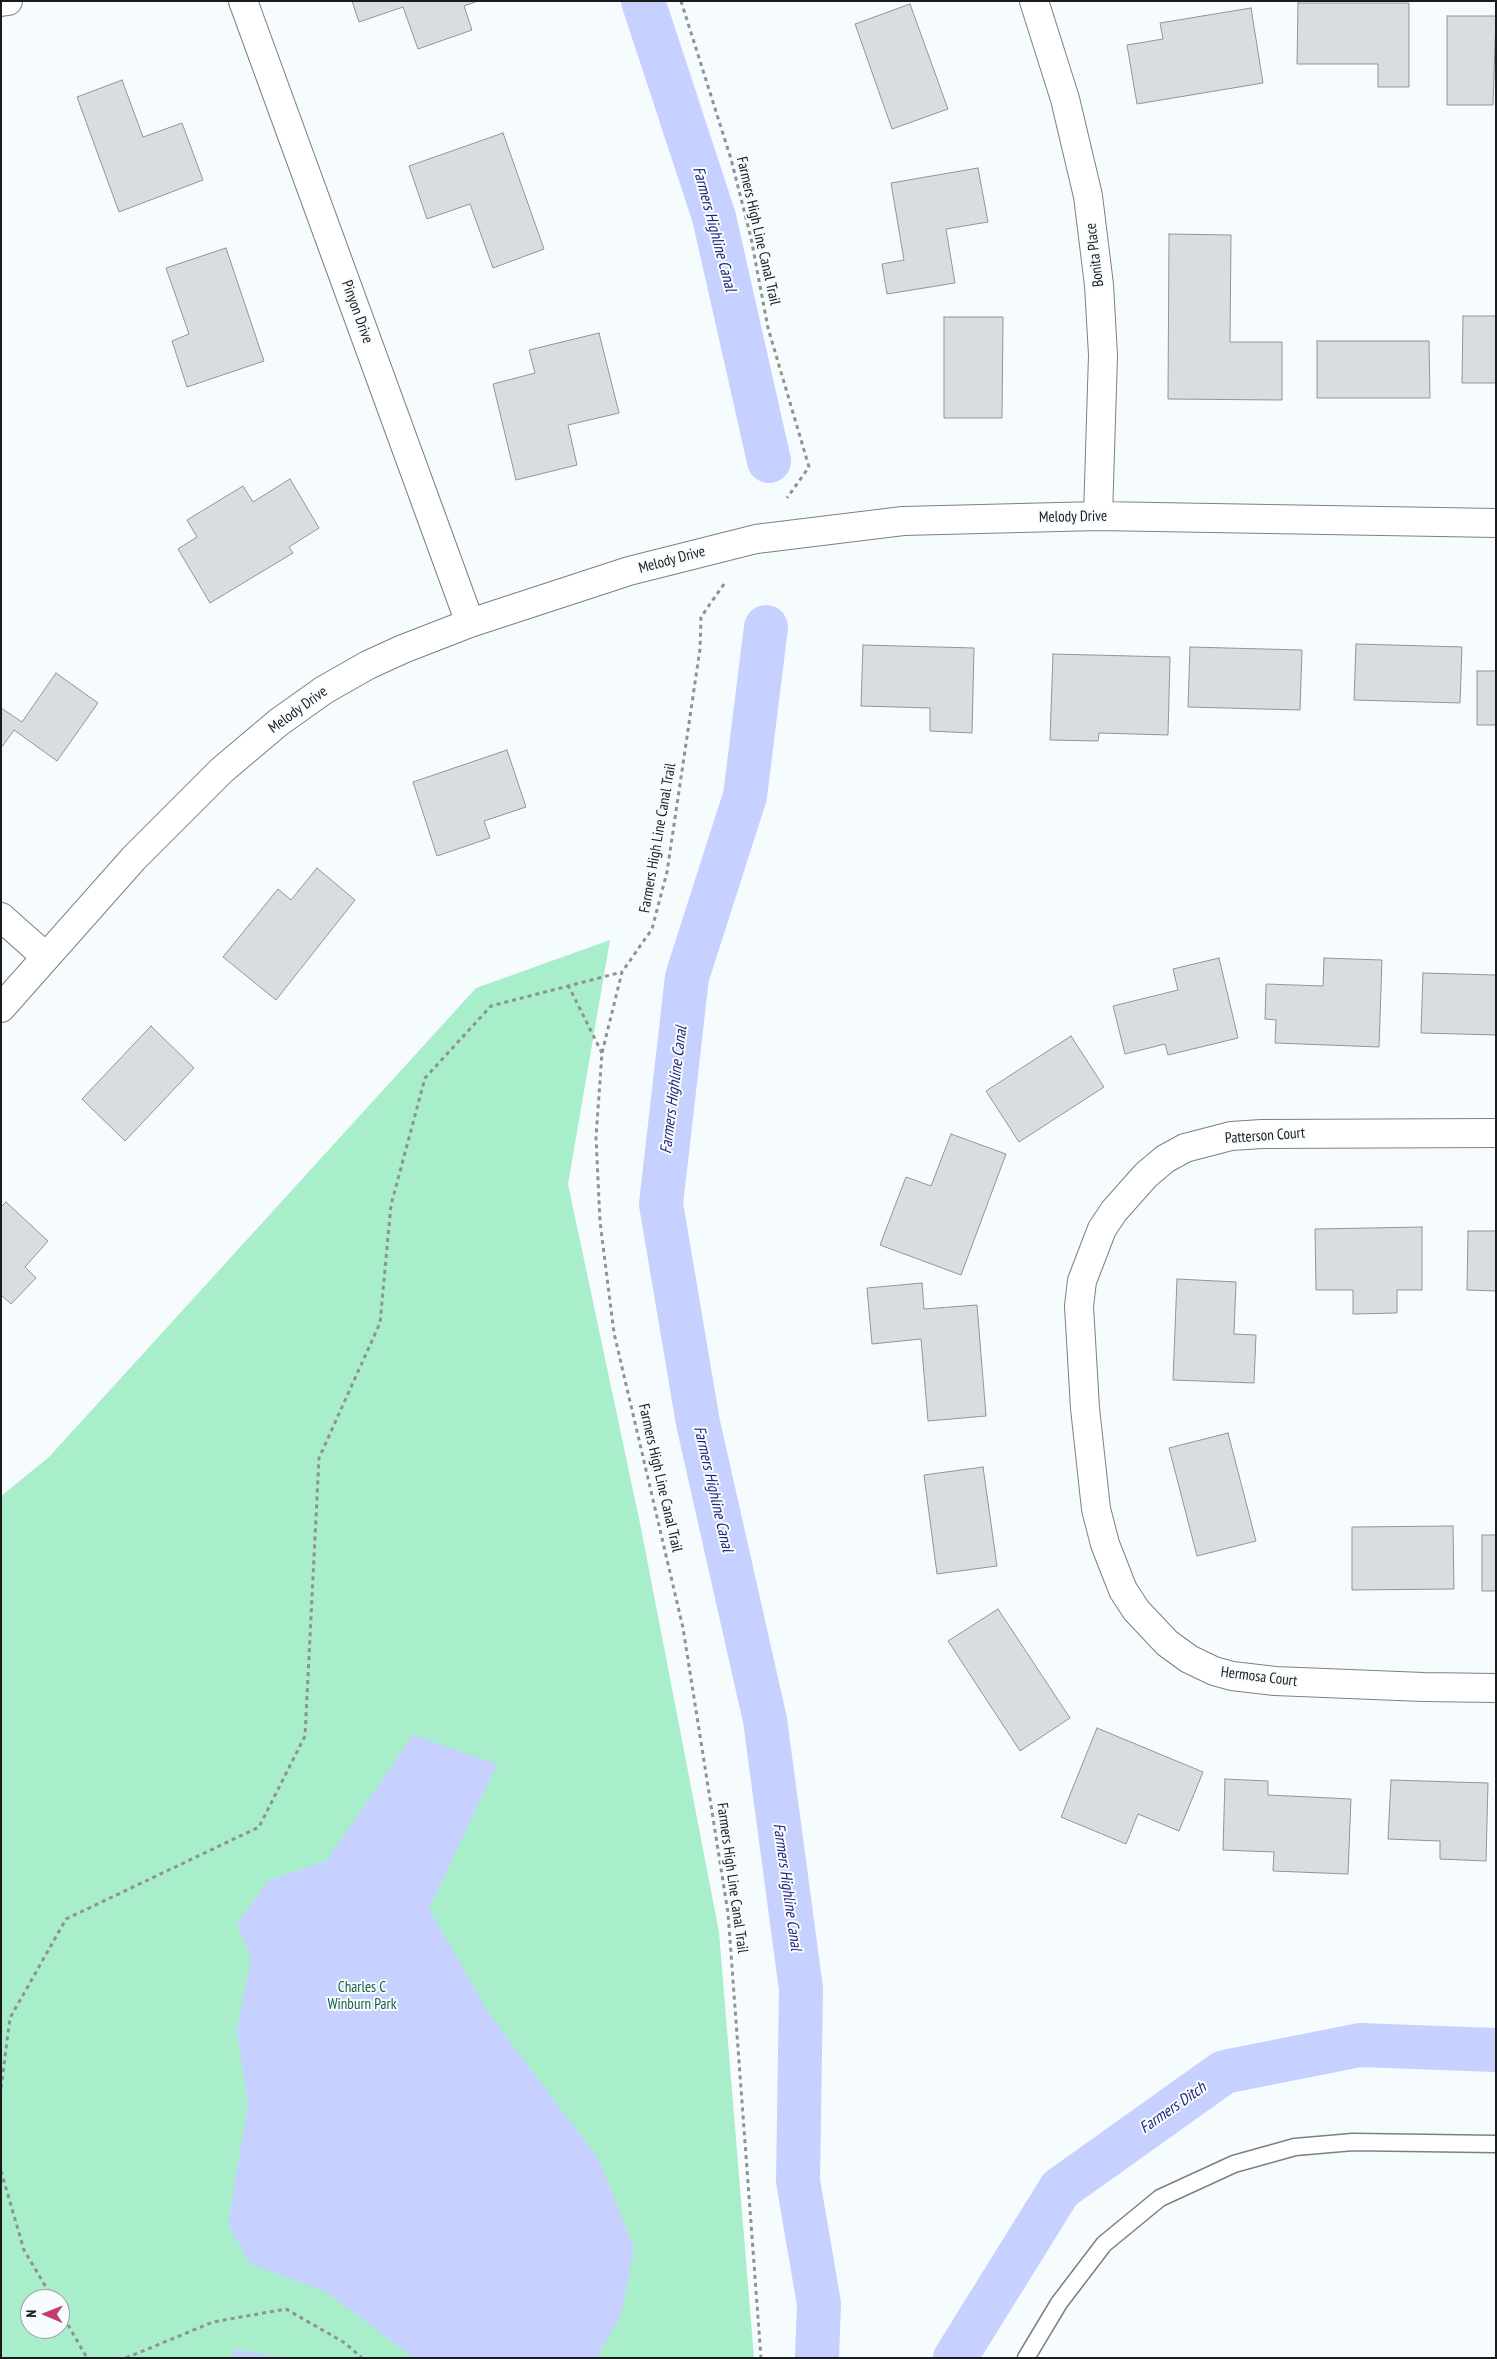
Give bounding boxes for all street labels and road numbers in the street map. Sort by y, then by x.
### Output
street label: Farmers High Line Canal Trail [732,155,784,307]
street label: Bonita Place [1082,222,1108,288]
street label: Pinyon Drive [337,278,377,346]
street label: Melody Drive [1039,507,1107,527]
street label: Melody Drive [637,542,707,578]
street label: Melody Drive [265,683,331,737]
street label: Farmers High Line Canal Trail [636,762,680,914]
street label: Patterson Court [1224,1124,1306,1148]
street label: Farmers High Line Canal Trail [634,1402,686,1554]
street label: Hermosa Court [1220,1663,1298,1691]
street label: Farmers High Line Canal Trail [713,1802,751,1954]

